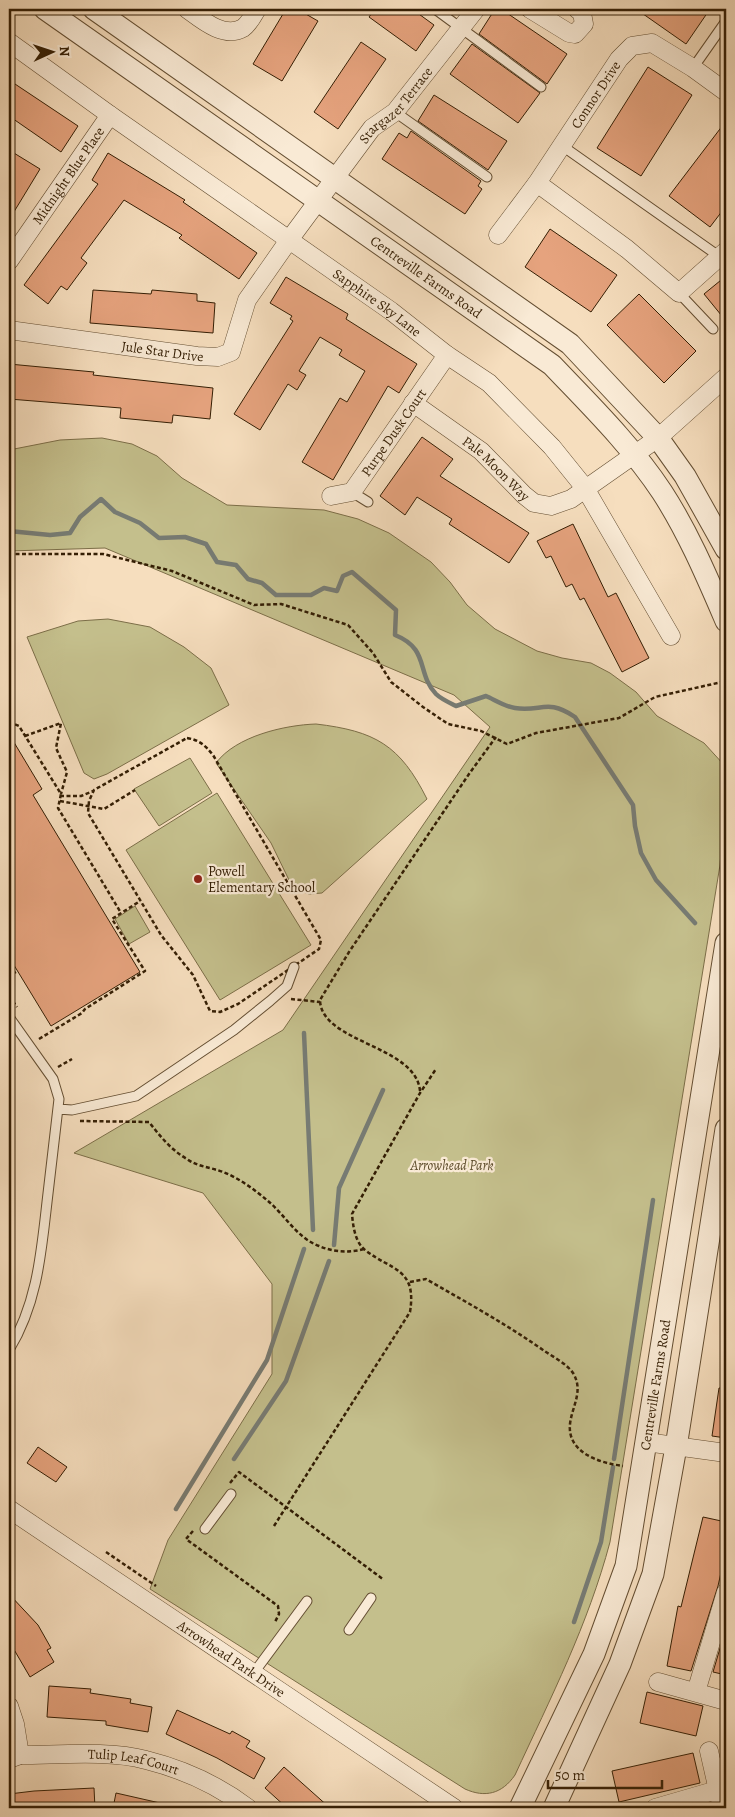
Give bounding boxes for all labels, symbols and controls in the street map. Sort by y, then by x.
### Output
north arrow [28,28,78,78]
text: N [55,46,74,57]
street label: Connor Drive [567,57,625,132]
street label: Stargazer Terrace [355,63,437,148]
street label: Midnight Blue Place [28,123,109,228]
street label: Centreville Farms Road [366,231,486,323]
street label: Sapphire Sky Lane [329,264,425,341]
street label: Jule Star Drive [120,337,204,366]
street label: Purpe Dusk Court [357,385,431,480]
street label: Pale Moon Way [458,432,534,506]
place label: Powell Elementary School [208,862,316,897]
marker: Powell Elementary School [192,873,204,885]
park label: Arrowhead Park [410,1156,494,1175]
street label: Centreville Farms Road [636,1318,676,1452]
street label: Arrowhead Park Drive [173,1615,289,1702]
street label: Tulip Leaf Court [88,1745,182,1780]
scale bar [548,1757,661,1789]
text: 50 m [555,1765,585,1785]

